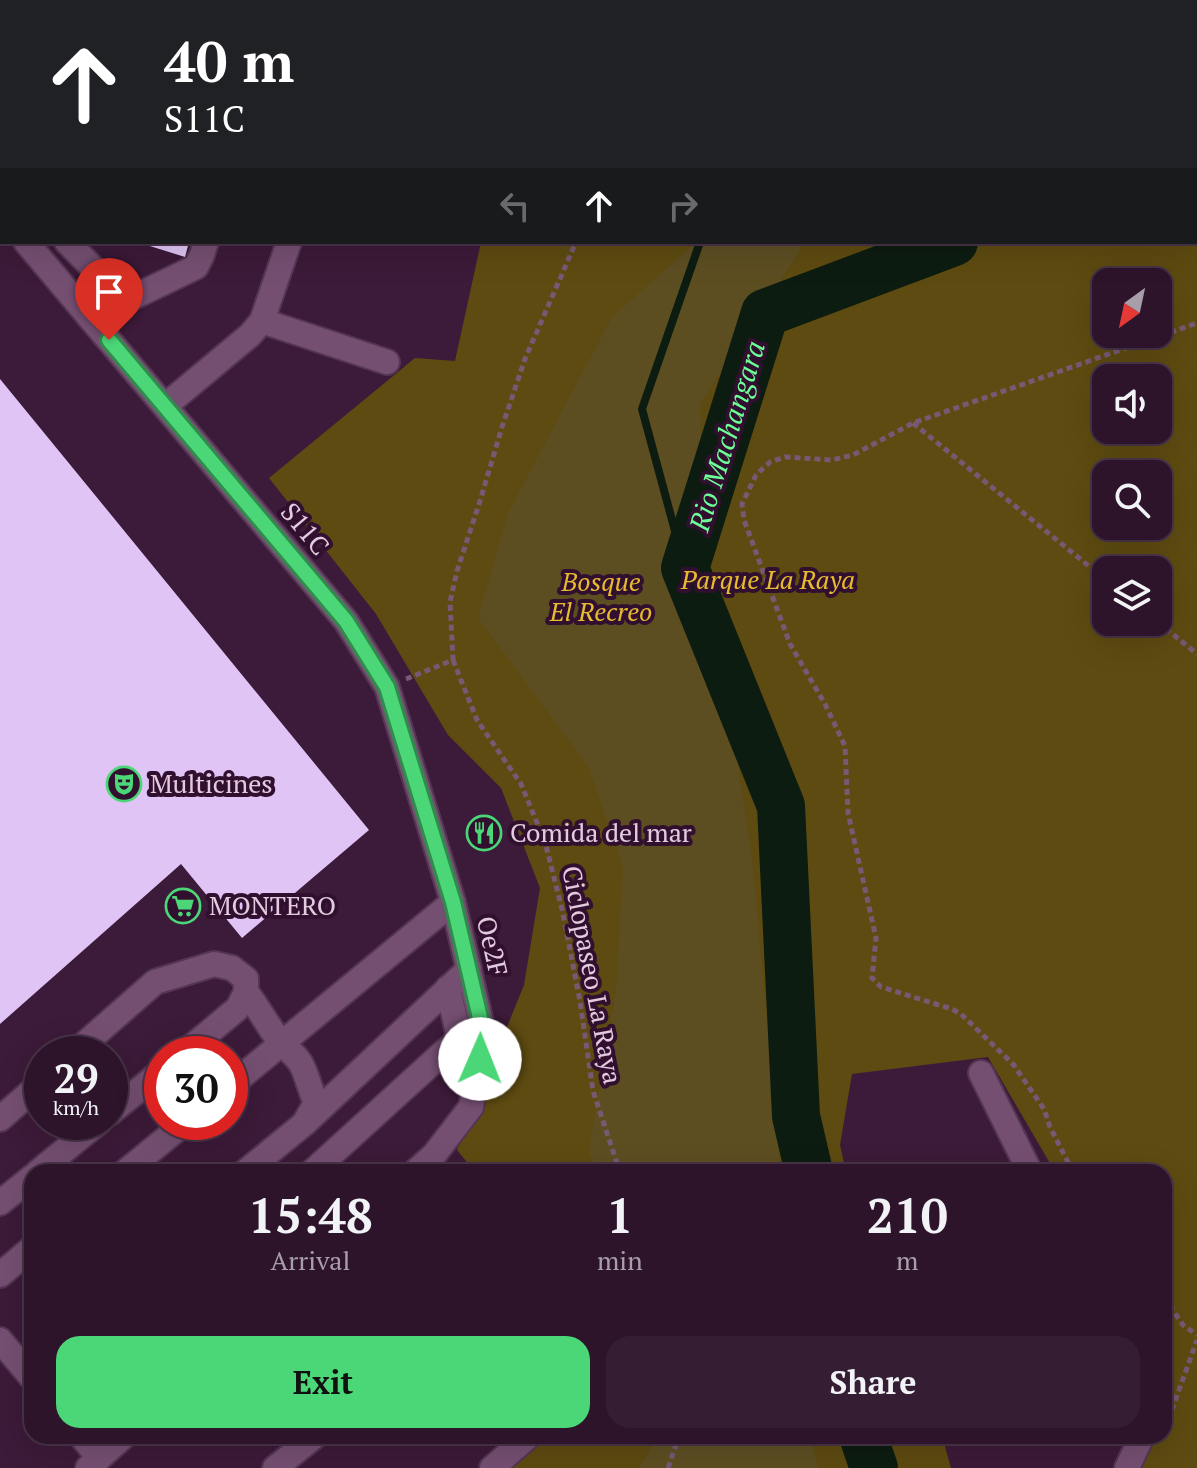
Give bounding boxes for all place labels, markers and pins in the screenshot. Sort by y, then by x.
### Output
pin [75,258,143,340]
theatre icon: Multicines [105,765,143,803]
place label: Multicines [150,766,273,800]
restaurant icon: Comida del mar [465,814,503,852]
place label: Comida del mar [510,815,692,849]
supermarket icon: MONTERO [164,887,202,925]
place label: MONTERO [209,888,336,922]

